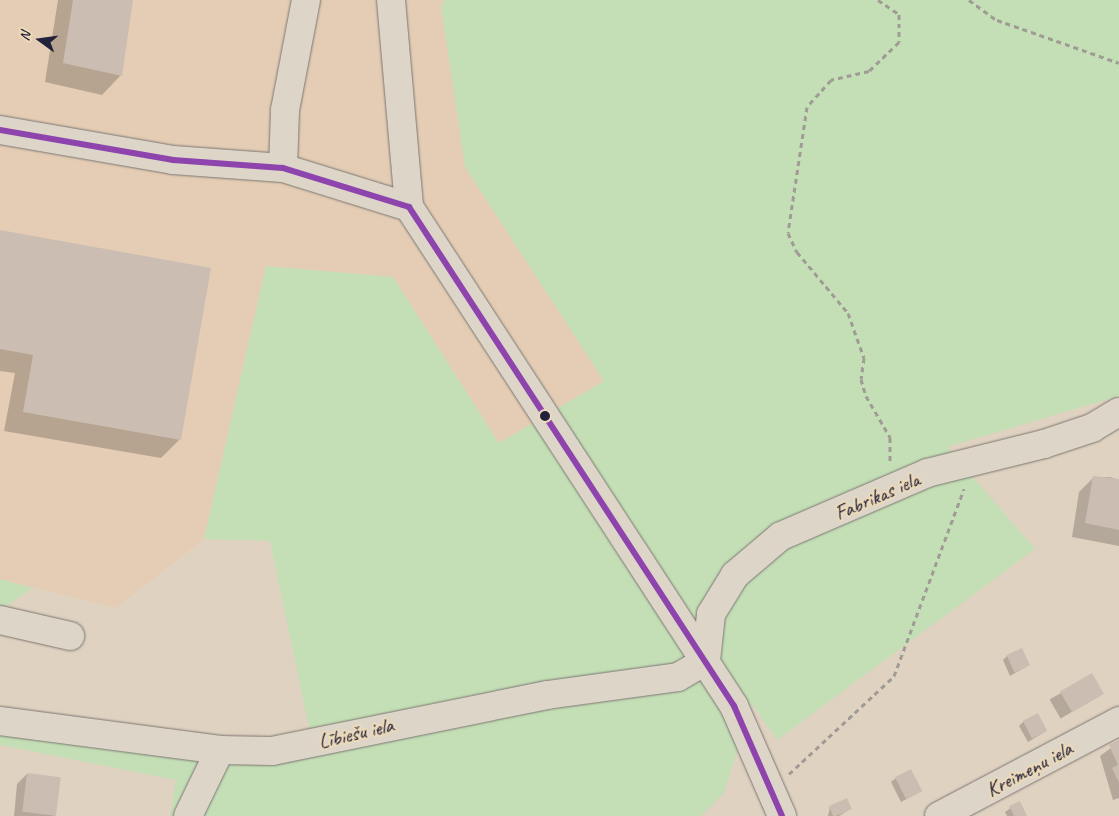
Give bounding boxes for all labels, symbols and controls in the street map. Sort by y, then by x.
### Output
north arrow [15,15,65,65]
text: N [16,30,34,43]
unlabelled marker [540,411,550,421]
street label: Fabrikas iela [831,466,923,526]
street label: Lībiešu iela [316,712,396,754]
street label: Kreimeņu iela [982,736,1076,802]

